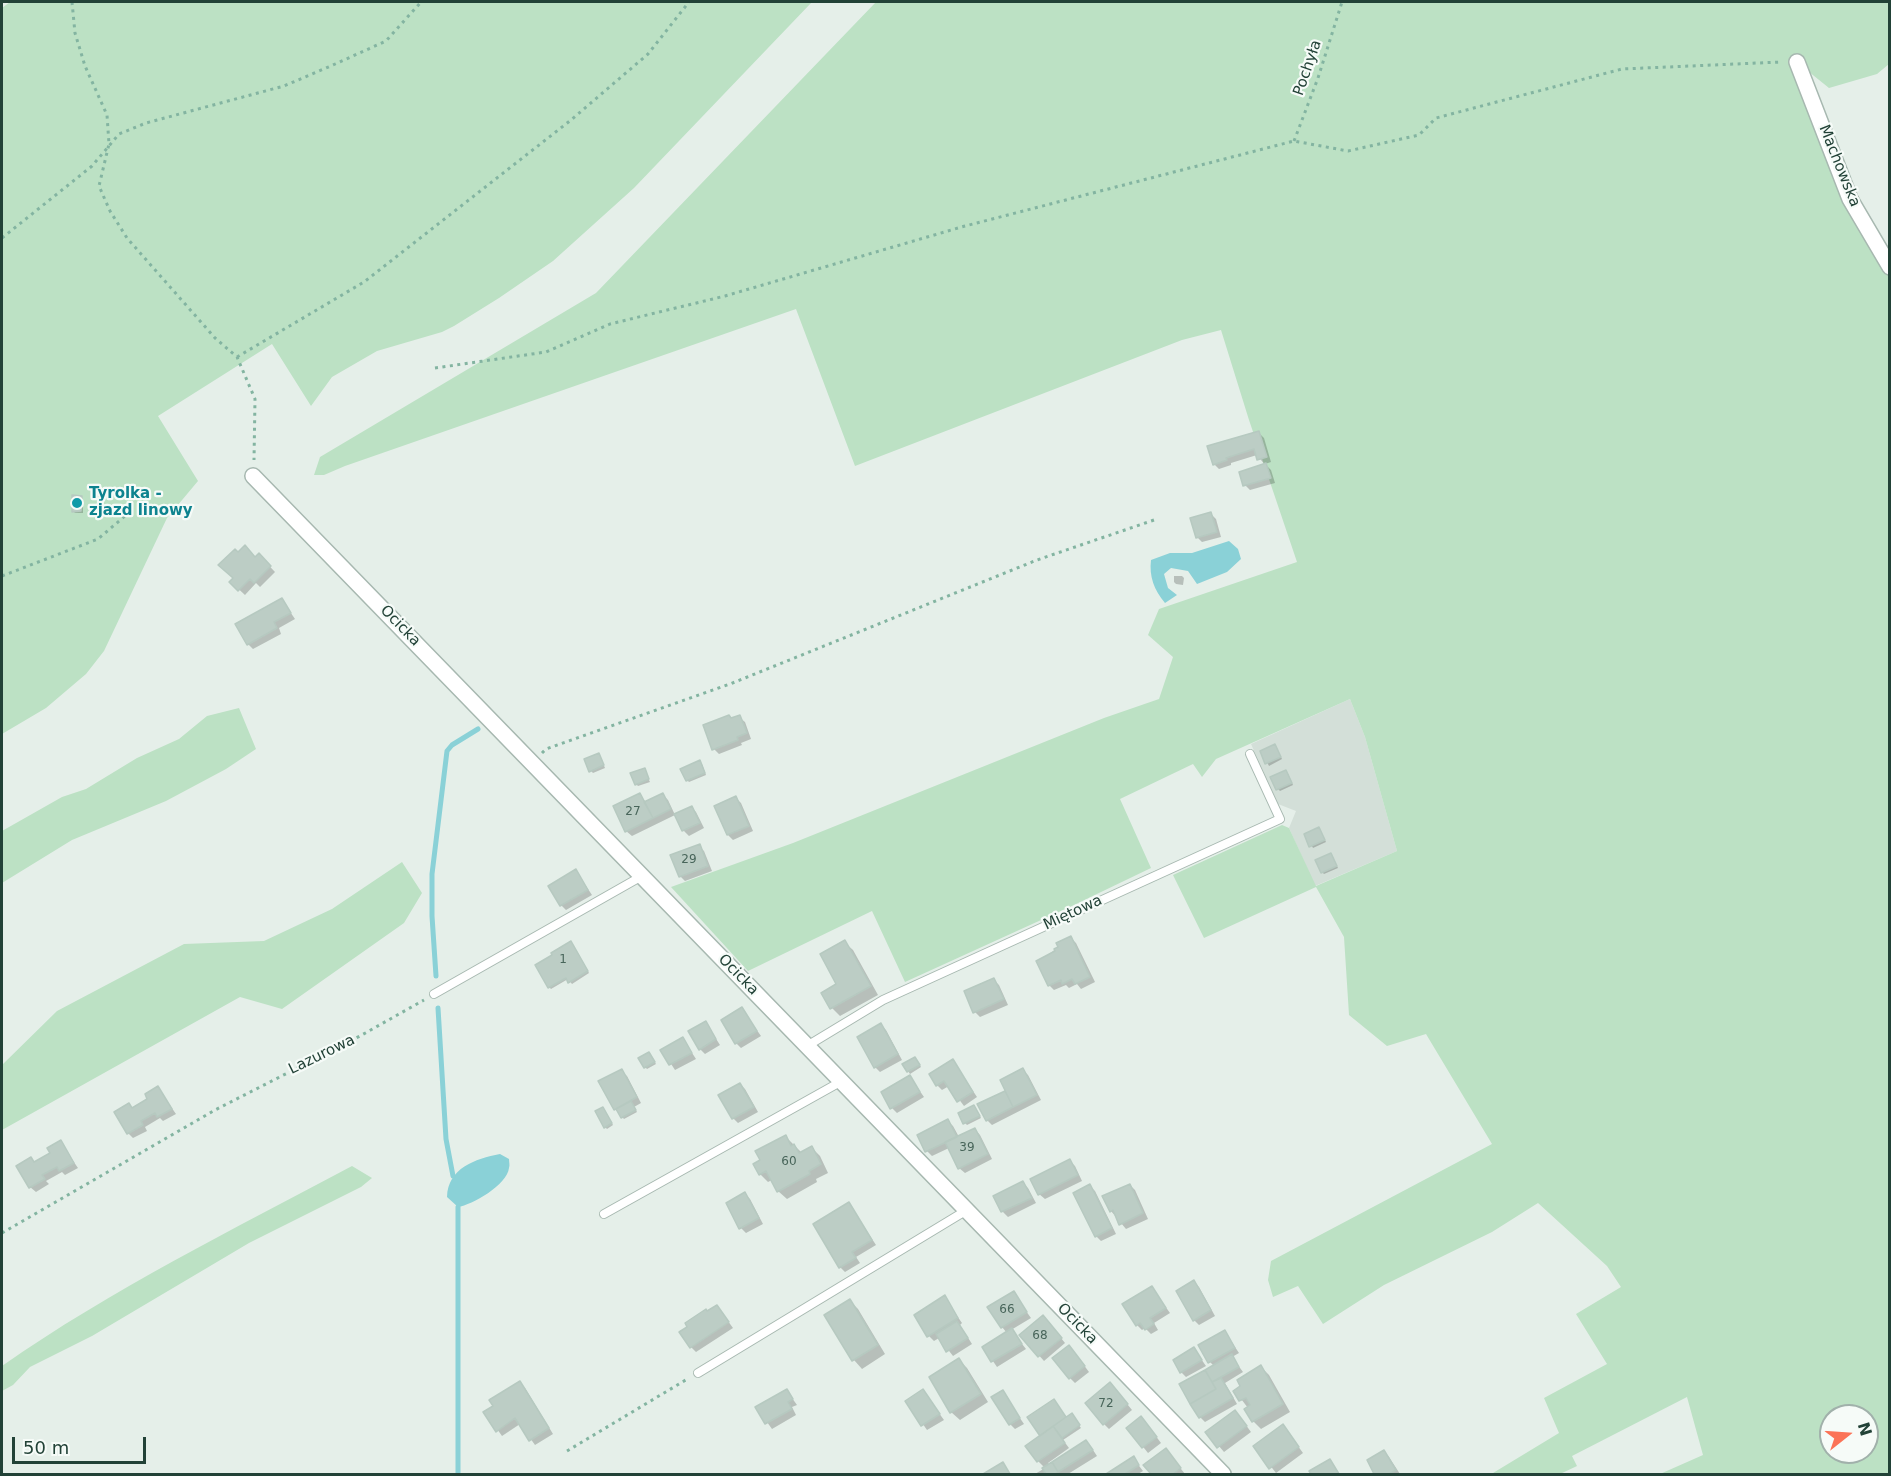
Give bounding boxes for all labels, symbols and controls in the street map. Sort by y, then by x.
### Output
street label: Pochyła [1290,38,1326,98]
street label: Machowska [1814,122,1864,210]
place label: Tyrolka - zjazd linowy [89,485,193,520]
marker: Tyrolka - zjazd linowy [70,496,84,510]
street label: Ocicka [376,602,424,650]
house number: 27 [625,805,641,819]
house number: 29 [681,853,697,867]
street label: Miętowa [1041,892,1105,934]
street label: Ocicka [714,951,762,999]
house number: 1 [559,953,567,967]
street label: Lazurowa [286,1031,358,1079]
house number: 39 [959,1141,975,1155]
house number: 60 [781,1155,797,1169]
street label: Ocicka [1053,1300,1101,1348]
house number: 66 [999,1303,1015,1317]
house number: 68 [1032,1329,1048,1343]
house number: 72 [1098,1397,1114,1411]
north arrow [1819,1404,1879,1464]
text: N [1854,1420,1876,1438]
scale bar [15,1425,148,1463]
text: 50 m [23,1437,69,1458]

